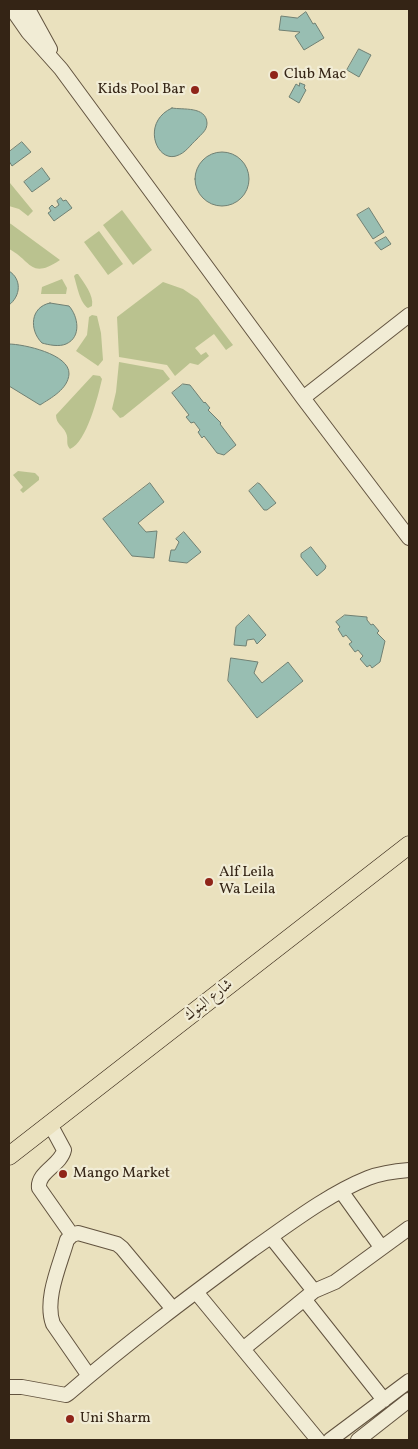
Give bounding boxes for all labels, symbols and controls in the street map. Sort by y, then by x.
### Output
place label: Club Mac [284,66,346,84]
marker: Club Mac [268,69,280,81]
place label: Kids Pool Bar [98,81,185,99]
marker: Kids Pool Bar [189,84,201,96]
place label: Alf Leila Wa Leila [219,864,275,899]
marker: Alf Leila Wa Leila [203,876,215,888]
street label: شارع البنوك [181,976,237,1026]
place label: Mango Market [73,1165,170,1183]
marker: Mango Market [57,1168,69,1180]
place label: Uni Sharm [80,1410,151,1428]
marker: Uni Sharm [64,1413,76,1425]

